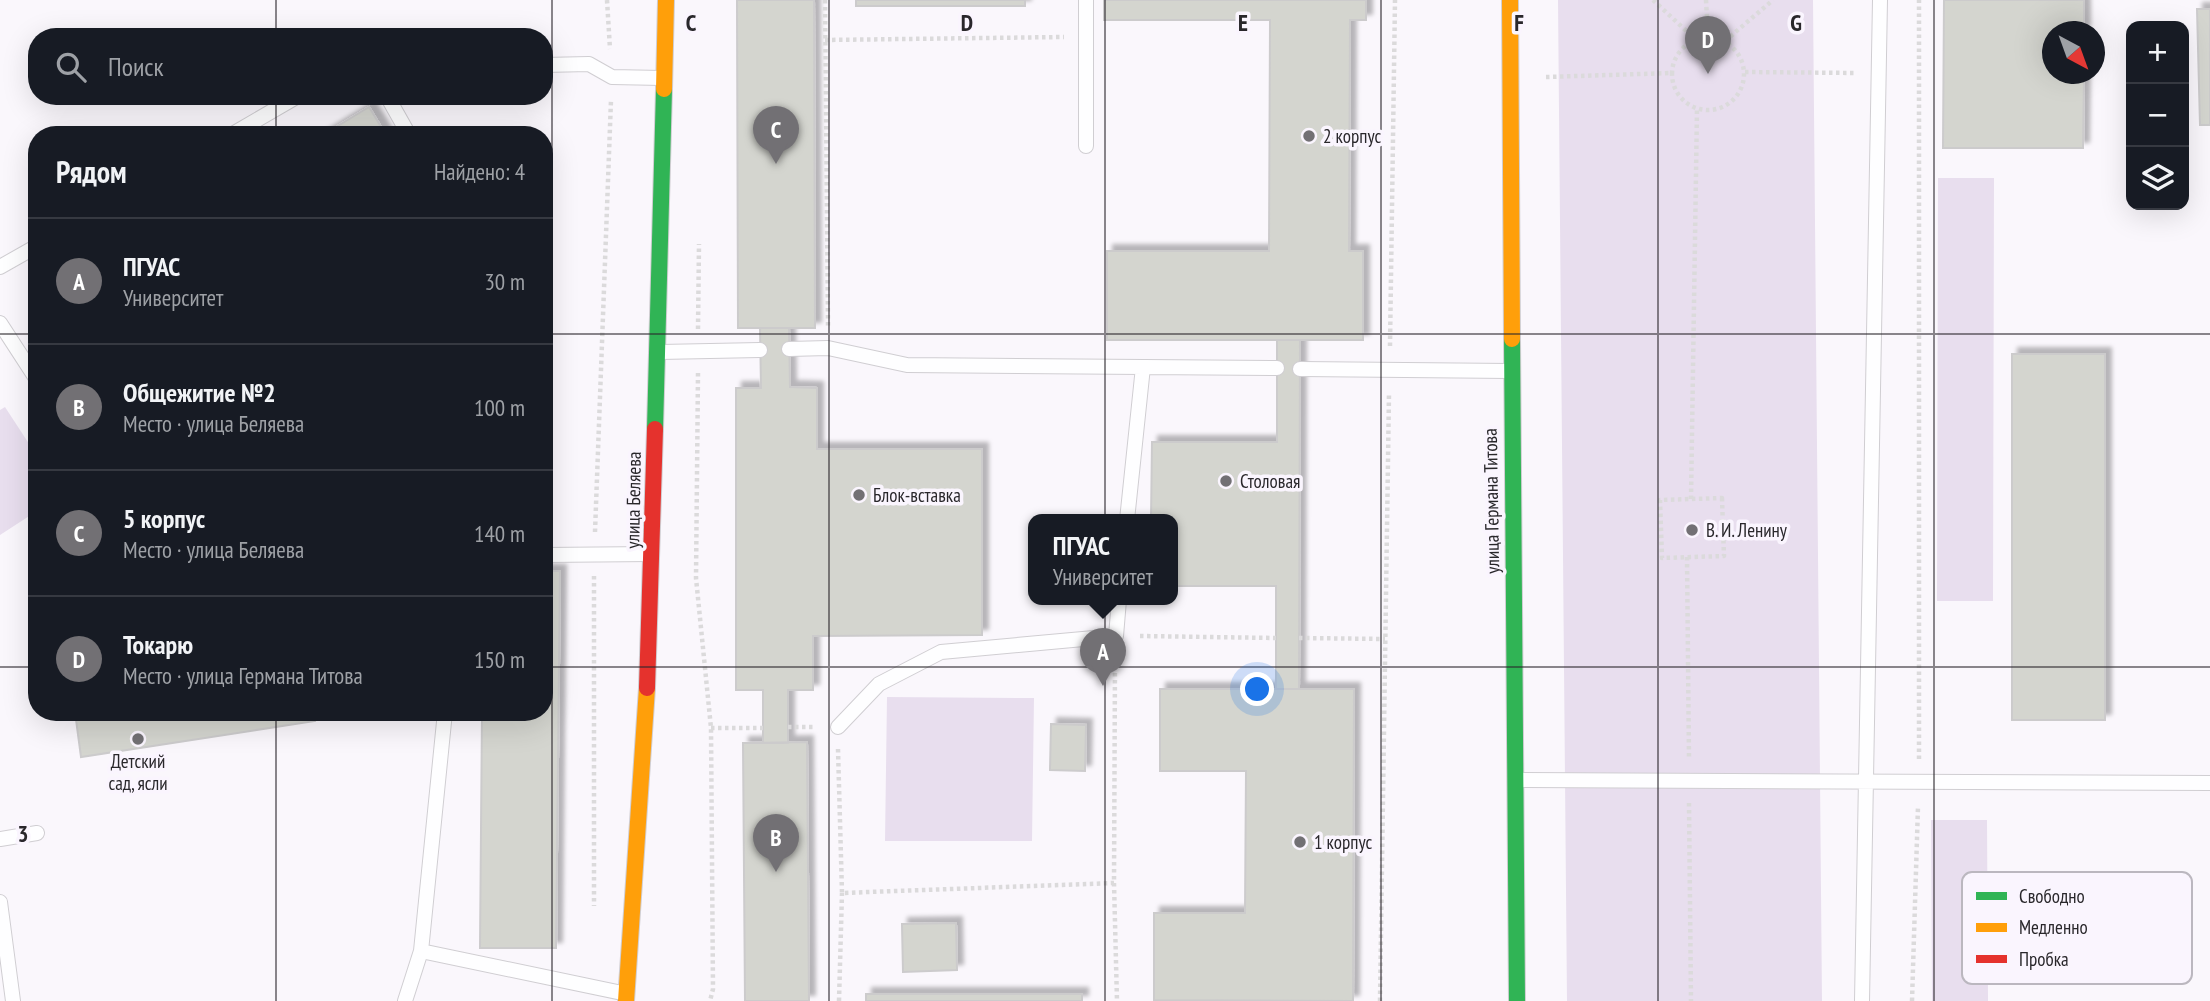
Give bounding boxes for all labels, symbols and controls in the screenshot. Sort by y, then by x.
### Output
text: C [686,8,697,37]
text: D [961,8,973,37]
text: E [1238,8,1248,37]
text: F [1514,8,1524,37]
text: G [1790,8,1802,37]
pin: D [1685,16,1731,74]
north arrow [2042,21,2105,84]
map controls [2126,21,2189,210]
button: + [2126,21,2189,84]
search box [28,28,553,105]
icon: search [52,48,90,86]
text: Поиск [108,50,164,83]
button: − [2126,84,2189,147]
pin: C [753,106,799,164]
place label: 2 корпус [1323,124,1381,148]
marker: 2 корпус [1301,128,1317,144]
button: layers [2126,147,2189,210]
text: Рядом [56,152,127,191]
text: Найдено: 4 [434,157,525,186]
text: ПГУАС [123,250,180,283]
text: A [73,267,85,296]
text: 30 m [484,267,525,296]
text: Университет [123,283,223,312]
text: Общежитие №2 [123,376,276,409]
text: B [73,393,85,422]
text: 100 m [474,393,525,422]
text: Место · улица Беляева [123,409,304,438]
street label: улица Германа Титова [1478,428,1504,574]
street label: улица Беляева [620,451,646,549]
place label: Столовая [1240,469,1300,493]
marker: Столовая [1218,473,1234,489]
place label: Блок-вставка [873,483,961,507]
marker: Блок-вставка [851,487,867,503]
text: 5 корпус [123,502,205,535]
popup [1028,514,1178,605]
place label: В. И. Ленину [1706,518,1788,542]
text: C [74,519,84,548]
text: 140 m [474,519,525,548]
marker: В. И. Ленину [1684,522,1700,538]
text: ПГУАС [1053,529,1110,562]
text: Место · улица Беляева [123,535,304,564]
text: Университет [1053,562,1153,591]
text: Токарю [123,628,193,661]
pin: A [1080,628,1126,686]
text: D [73,645,85,674]
text: 150 m [474,645,525,674]
text: Место · улица Германа Титова [123,661,363,690]
your location [1240,672,1274,706]
marker: Детский сад, ясли [130,731,146,747]
place label: Детский сад, ясли [108,749,168,795]
pin: B [753,814,799,872]
text: 3 [18,819,29,848]
place label: 1 корпус [1314,830,1372,854]
marker: 1 корпус [1292,834,1308,850]
legend [1962,872,2192,984]
text: Свободно [2019,884,2085,908]
text: Медленно [2019,915,2088,939]
text: Пробка [2019,947,2069,971]

